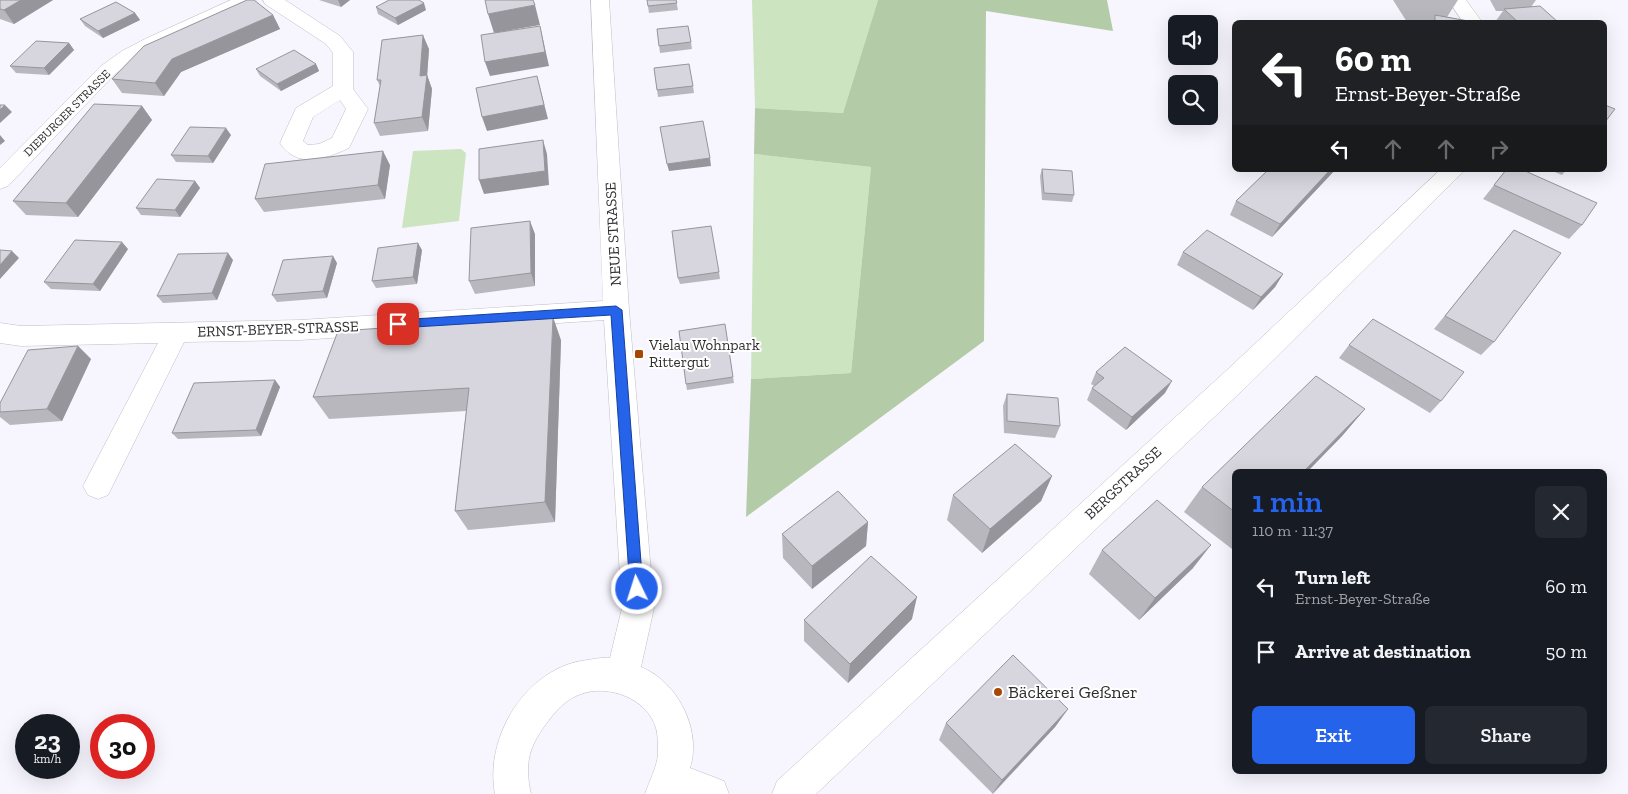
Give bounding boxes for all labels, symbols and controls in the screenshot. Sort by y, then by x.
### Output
map controls [1168,15,1218,125]
button: sound [1168,15,1218,65]
text: 60 m [1335,38,1411,80]
icon: left [1252,40,1317,105]
street label: DIEBURGER STRASSE [21,67,113,159]
button: search [1168,75,1218,125]
text: Ernst-Beyer-Straße [1335,80,1521,107]
icon: left [1326,135,1354,163]
icon: ahead [1379,135,1407,163]
icon: ahead [1432,135,1460,163]
icon: right [1485,135,1513,163]
street label: NEUE STRASSE [601,181,625,286]
pin [377,303,419,345]
icon: arrive [384,310,412,338]
street label: ERNST-BEYER-STRASSE [197,317,359,341]
place label: Vielau Wohnpark Rittergut [648,336,760,371]
marker: Vielau Wohnpark Rittergut [633,348,645,360]
street label: BERGSTRASSE [1081,443,1165,523]
text: 1 min [1252,484,1322,520]
button: close [1535,486,1587,538]
text: 110 m · 11:37 [1252,521,1333,540]
position arrow [610,562,662,614]
text: Turn left [1295,566,1370,589]
icon: left [1252,573,1280,601]
text: 60 m [1545,575,1587,598]
text: Ernst-Beyer-Straße [1295,589,1430,608]
icon: arrive [1252,638,1280,666]
text: Arrive at destination [1295,640,1471,663]
text: 50 m [1546,640,1587,663]
place label: Bäckerei Geßner [1008,681,1138,703]
marker: Bäckerei Geßner [992,686,1004,698]
button: Exit [1252,706,1415,764]
button: Share [1425,706,1587,764]
speed limit sign: 30 [90,714,155,779]
text: 23 [34,725,61,755]
text: km/h [34,752,61,766]

